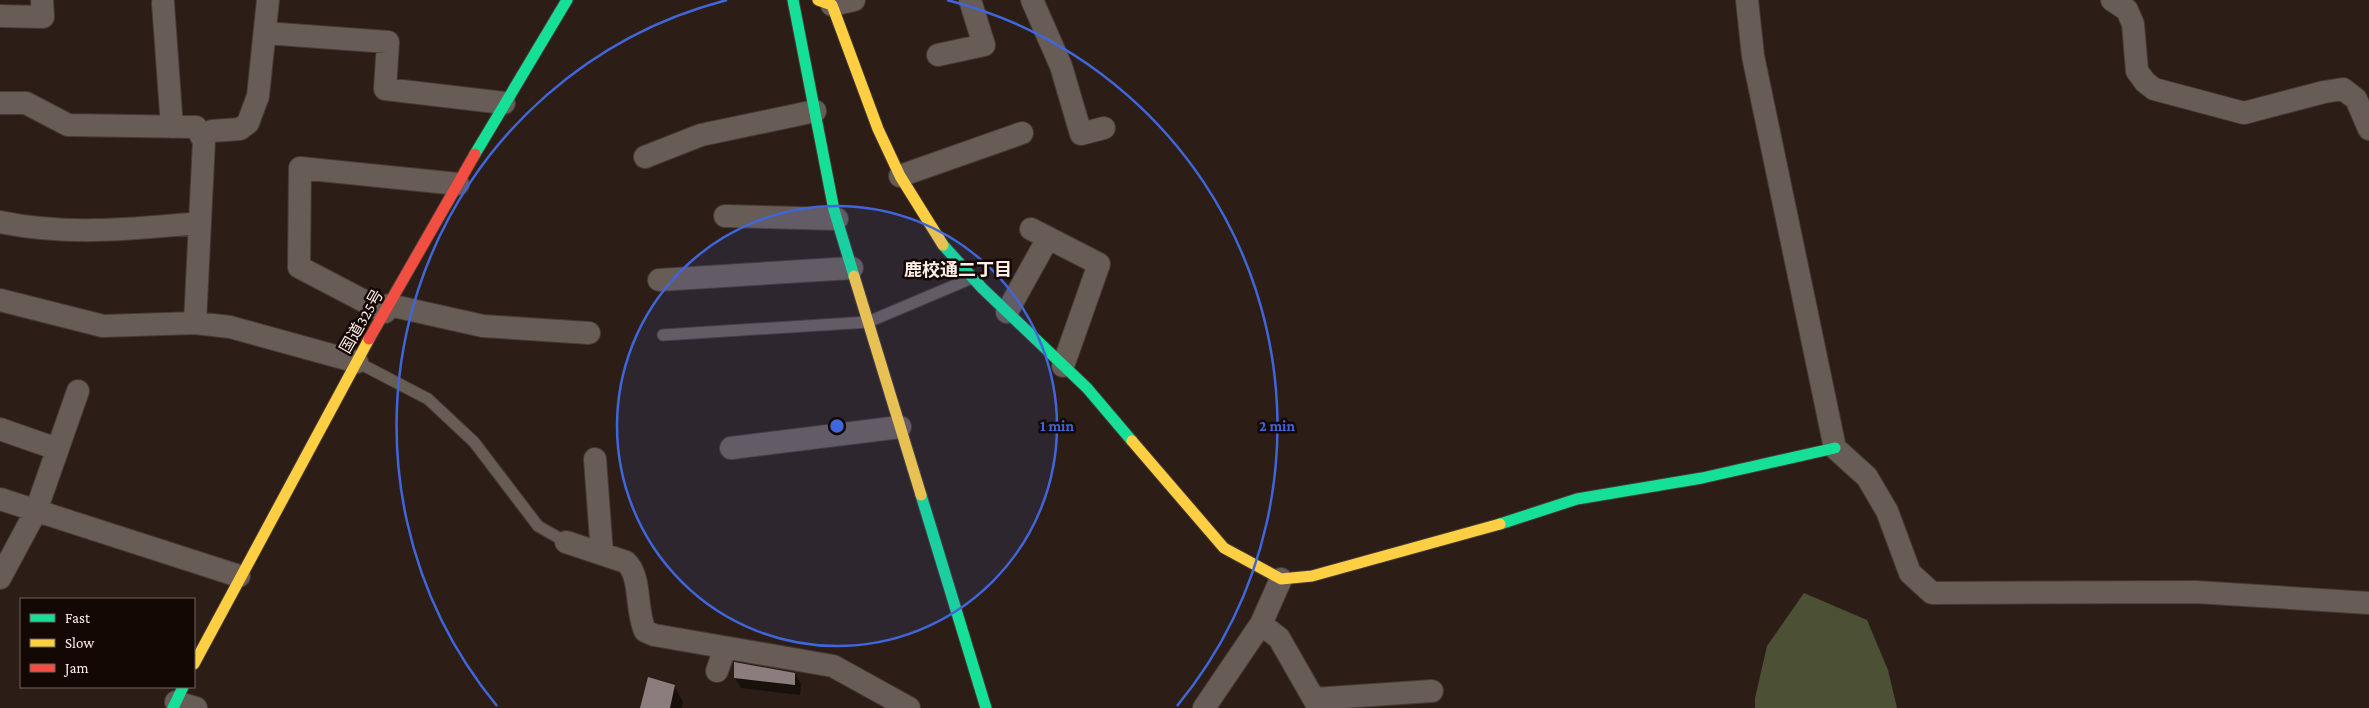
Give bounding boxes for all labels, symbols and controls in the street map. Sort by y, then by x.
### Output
district label: 鹿校通二丁目 [904,260,1012,280]
street label: 国道325号 [336,286,386,356]
centre of rings [828,417,846,435]
text: 1 min [1040,418,1074,434]
text: 2 min [1259,418,1295,434]
legend [20,598,195,688]
text: Fast [65,610,91,626]
text: Slow [65,635,95,651]
text: Jam [63,660,88,677]

